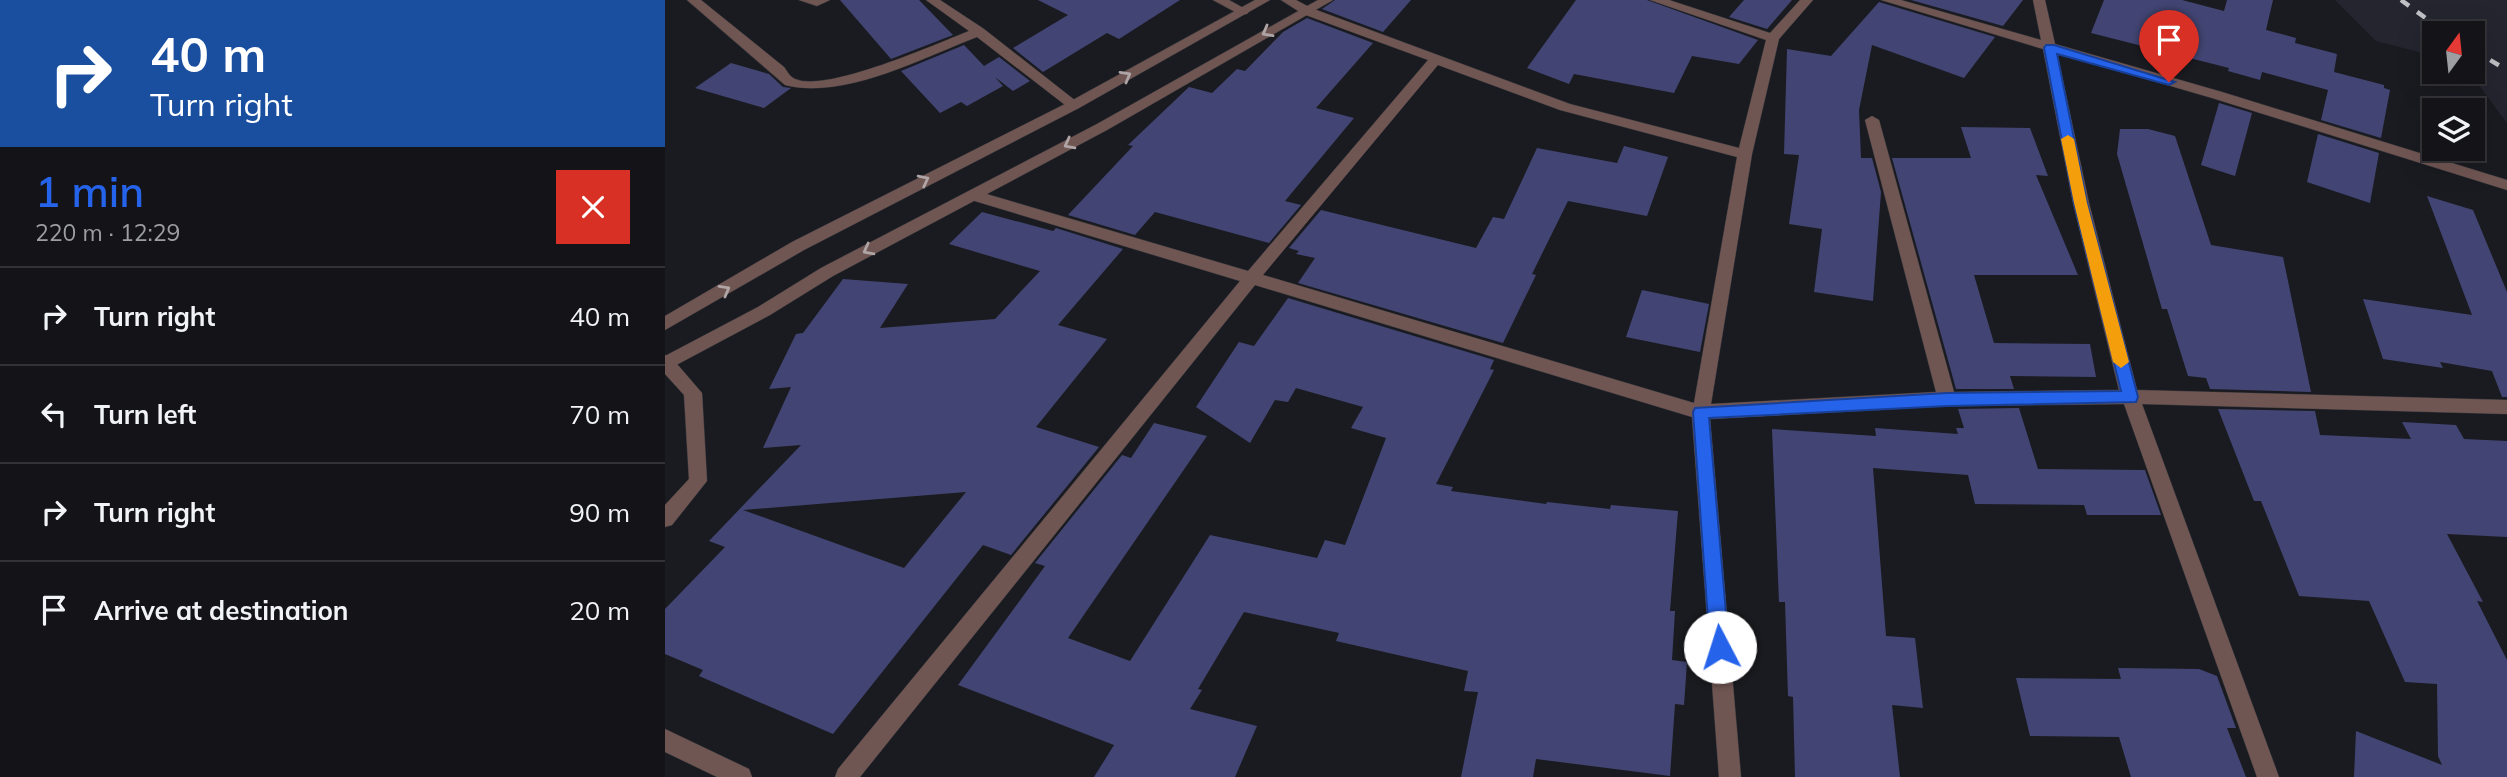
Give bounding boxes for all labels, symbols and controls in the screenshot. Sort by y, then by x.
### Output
pin [2139,10,2199,82]
icon: arrive [2150,21,2188,59]
north arrow [2422,21,2485,84]
map controls [2422,21,2485,161]
text: 40 m [150,23,266,84]
one-way arrow [1262,24,1274,37]
icon: right [35,28,126,119]
one-way arrow [1119,71,1131,84]
text: Turn right [150,84,293,124]
button: layers [2422,98,2485,161]
one-way arrow [1064,136,1076,149]
text: 1 min [35,165,144,218]
button: close [556,170,630,244]
one-way arrow [916,175,929,189]
text: 220 m · 12:29 [35,218,180,247]
one-way arrow [863,242,875,256]
one-way arrow [717,285,730,298]
icon: right [35,297,73,335]
text: Turn right [94,300,215,333]
text: 40 m [569,300,630,333]
icon: left [35,395,73,433]
text: Turn left [94,398,196,431]
text: 70 m [569,398,630,431]
icon: right [35,493,73,531]
text: Turn right [94,496,215,529]
text: 90 m [569,496,630,529]
icon: arrive [35,591,73,629]
text: Arrive at destination [94,594,349,627]
text: 20 m [569,594,630,627]
position arrow [1683,610,1757,684]

